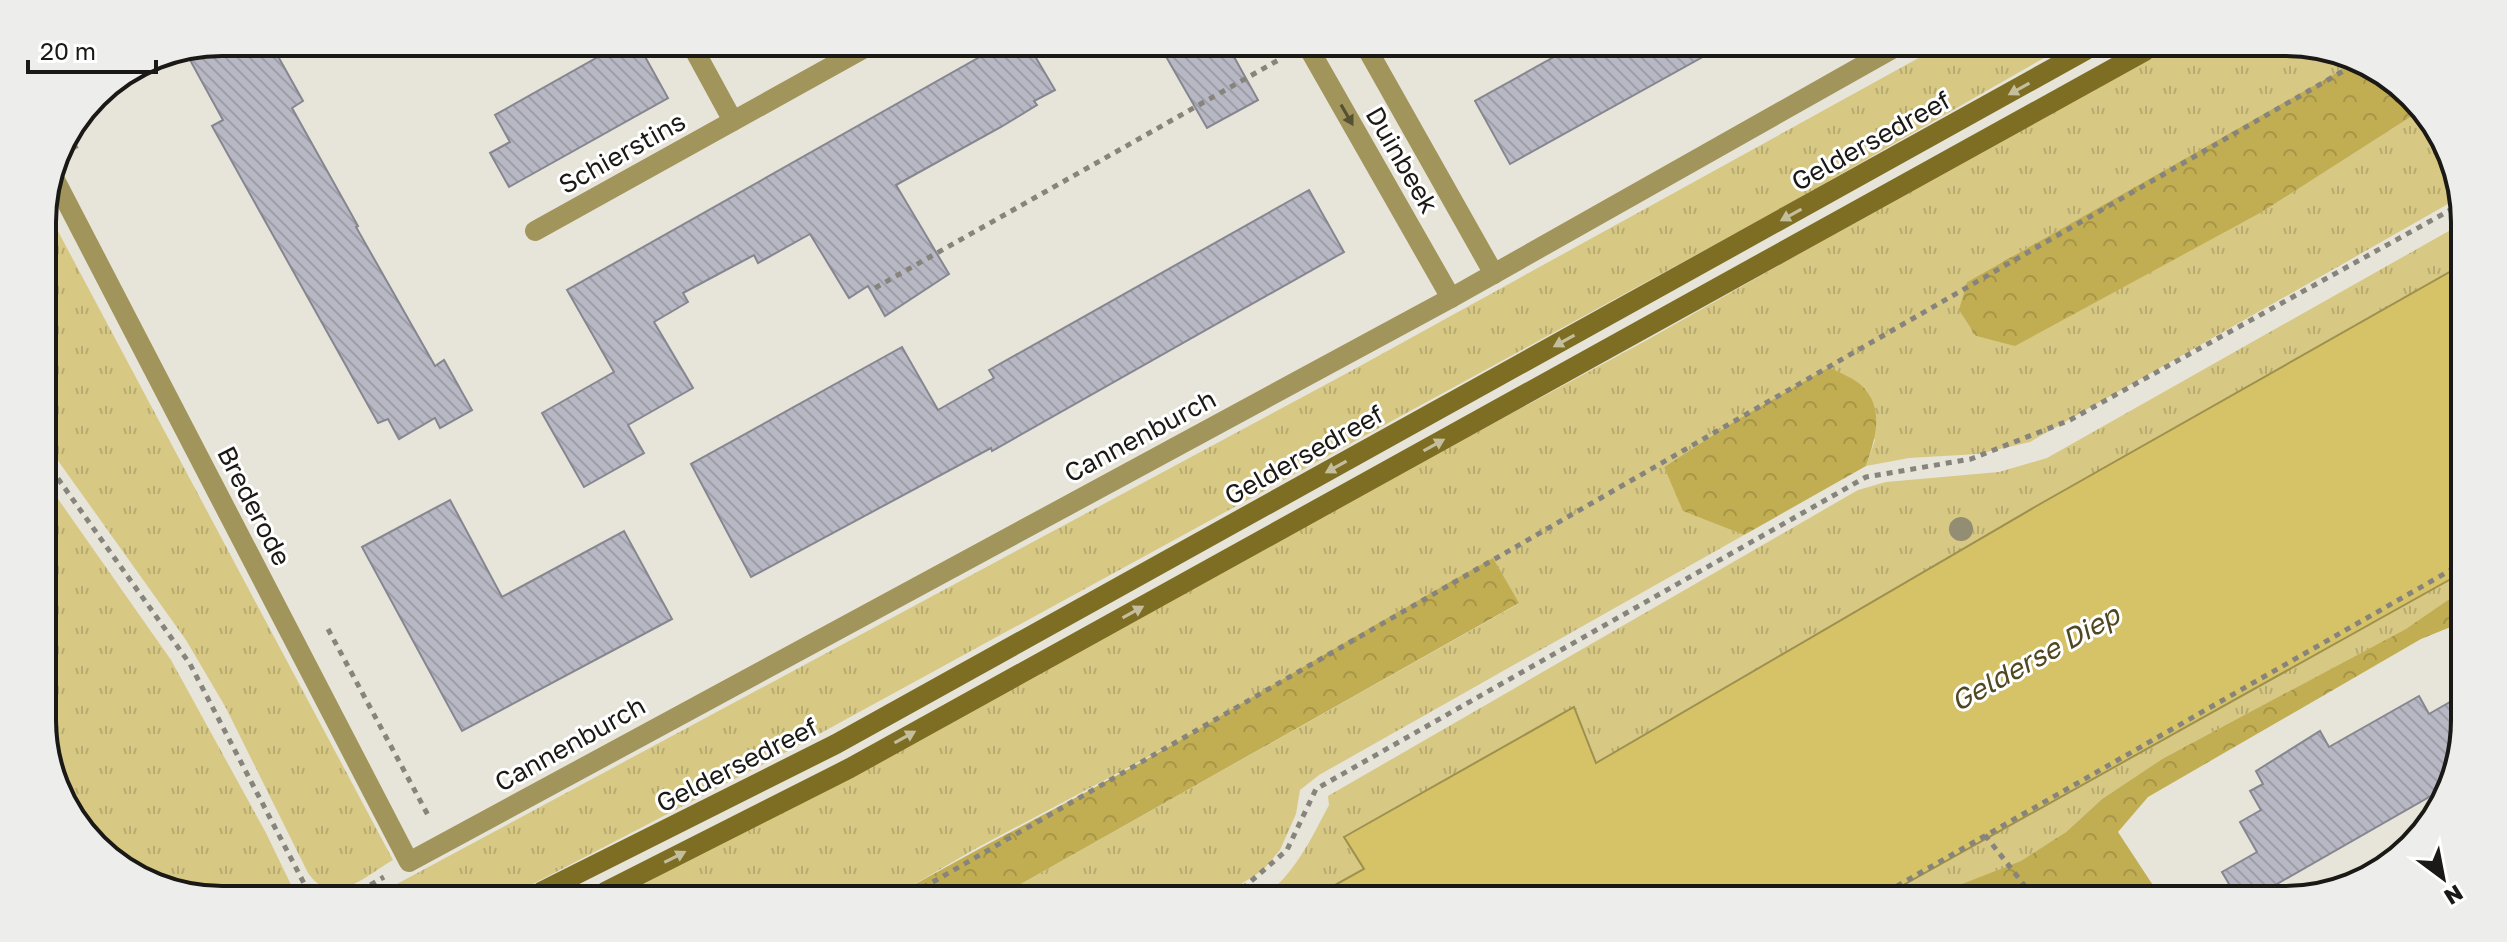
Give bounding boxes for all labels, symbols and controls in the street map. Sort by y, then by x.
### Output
scale bar [28,24,156,74]
text: 20 m [40,36,96,65]
one-way arrow [2007,82,2030,95]
street label: Geldersedreef [1786,84,1956,197]
street label: Duinbeek [1360,101,1445,219]
one-way arrow [1340,104,1354,126]
street label: Schierstins [553,105,690,200]
one-way arrow [1780,208,1802,222]
one-way arrow [1553,334,1575,348]
street label: Cannenburch [1059,383,1221,488]
street label: Geldersedreef [1219,398,1389,511]
one-way arrow [1423,438,1445,452]
street label: Brederode [211,441,298,571]
one-way arrow [1325,460,1348,474]
water label: Gelderse Diep [1945,597,2126,717]
one-way arrow [1122,605,1144,619]
street label: Cannenburch [489,689,650,798]
street label: Geldersedreef [651,711,823,819]
one-way arrow [894,731,917,744]
north arrow [2403,838,2483,918]
one-way arrow [663,850,686,864]
text: N [2440,880,2468,911]

